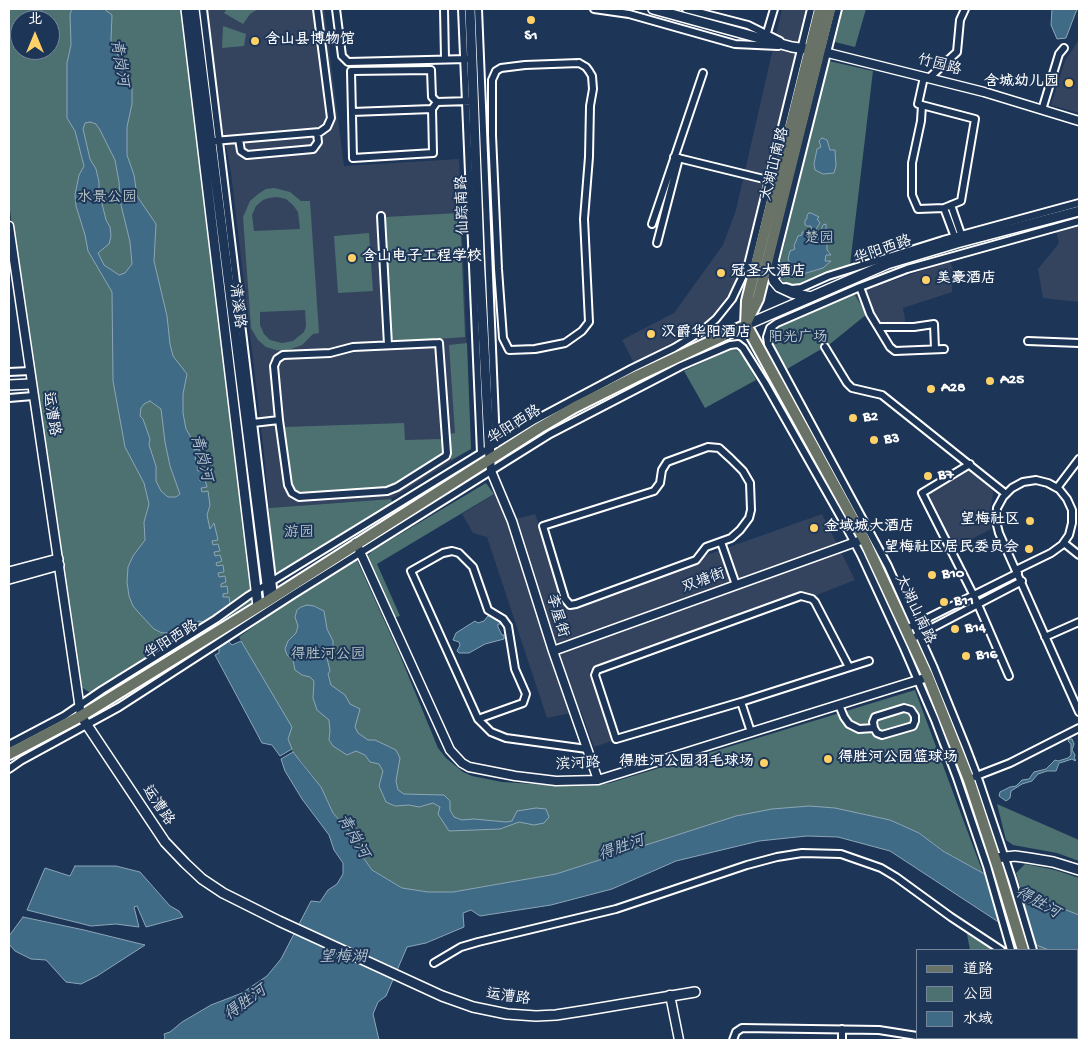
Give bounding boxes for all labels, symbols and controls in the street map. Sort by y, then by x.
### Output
north arrow [10,10,60,60]
text: 北 [28,12,42,29]
marker: S1 [525,14,537,26]
place label: S1 [524,28,538,46]
place label: 含山县博物馆 [265,32,355,50]
marker: 含山县博物馆 [249,35,261,47]
water label: 青岗河 [105,38,131,88]
street label: 竹园路 [915,51,963,81]
place label: 含城幼儿园 [984,74,1059,92]
marker: 含城幼儿园 [1063,77,1075,89]
street label: 太湖山南路 [758,125,794,203]
street label: 仙踪南路 [454,175,474,235]
park label: 水景公园 [77,190,137,208]
park label: 楚园 [804,231,834,249]
street label: 华阳西路 [852,233,914,269]
place label: 含山电子工程学校 [362,249,482,267]
marker: 含山电子工程学校 [346,252,358,264]
place label: 冠圣大酒店 [731,264,806,282]
marker: 冠圣大酒店 [715,267,727,279]
place label: 美豪酒店 [936,271,996,289]
marker: 美豪酒店 [920,274,932,286]
street label: 清溪路 [224,283,248,329]
place label: 汉爵华阳酒店 [661,325,751,343]
marker: 汉爵华阳酒店 [645,328,657,340]
park label: 阳光广场 [768,330,828,348]
place label: A25 [1000,372,1024,390]
marker: A25 [984,375,996,387]
place label: A28 [941,380,965,398]
marker: A28 [925,383,937,395]
street label: 运漕路 [38,390,62,438]
street label: 华阳西路 [485,402,545,450]
place label: B2 [863,409,878,427]
marker: B2 [847,412,859,424]
place label: B3 [884,431,899,449]
water label: 青岗河 [185,432,215,484]
marker: B3 [868,434,880,446]
place label: B7 [938,467,953,485]
marker: B7 [922,470,934,482]
place label: 望梅社区 [960,512,1020,530]
marker: 望梅社区 [1024,515,1036,527]
place label: 金域城大酒店 [824,519,914,537]
marker: 金域城大酒店 [808,522,820,534]
park label: 游园 [284,525,314,543]
place label: 望梅社区居民委员会 [884,540,1019,558]
marker: 望梅社区居民委员会 [1023,543,1035,555]
street label: 双塘街 [680,566,728,598]
place label: B10 [942,566,964,584]
marker: B10 [926,569,938,581]
street label: 太湖山南路 [890,572,938,648]
street label: 李屋街 [541,592,571,640]
place label: B11 [954,593,974,611]
marker: B11 [938,596,950,608]
street label: 华阳西路 [142,617,202,665]
place label: B14 [965,620,986,638]
marker: B14 [949,623,961,635]
park label: 得胜河公园 [291,647,365,665]
place label: B16 [976,647,997,665]
marker: B16 [960,650,972,662]
place label: 得胜河公园篮球场 [838,750,958,768]
marker: 得胜河公园篮球场 [822,753,834,765]
place label: 得胜河公园羽毛球场 [619,754,754,772]
street label: 滨河路 [555,755,601,775]
marker: 得胜河公园羽毛球场 [758,757,770,769]
street label: 运漕路 [137,782,177,830]
water label: 青岗河 [332,811,372,863]
water label: 得胜河 [596,832,648,866]
water label: 得胜河 [1011,884,1063,924]
water label: 望梅湖 [319,949,367,969]
legend [916,949,1078,1039]
text: 道路 [963,961,993,979]
water label: 得胜河 [221,982,271,1026]
street label: 运漕路 [484,986,532,1010]
text: 公园 [963,986,993,1004]
text: 水域 [963,1011,993,1029]

